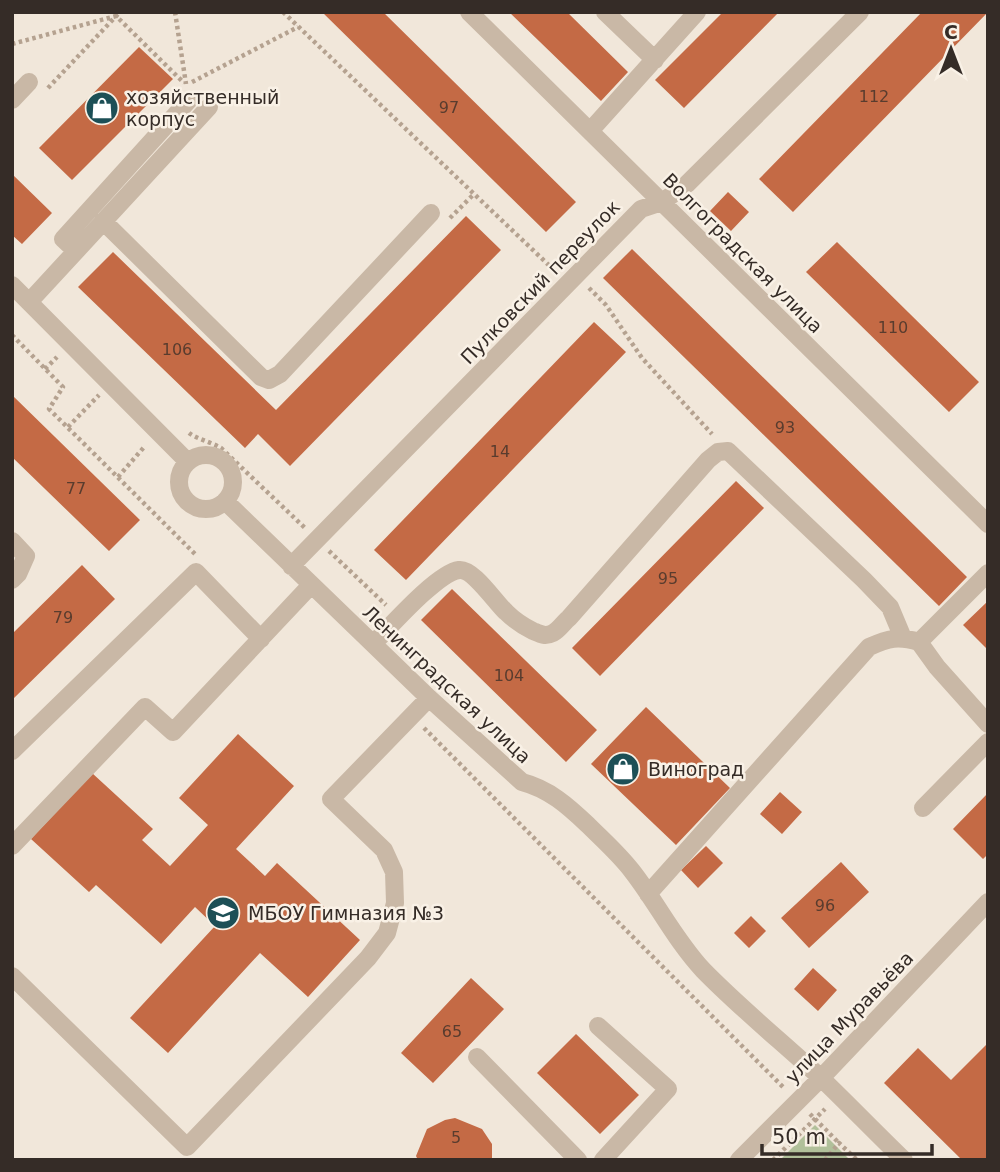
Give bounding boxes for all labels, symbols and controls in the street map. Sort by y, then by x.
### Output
north arrow [916,14,986,84]
text: С [944,21,958,43]
place label: хозяйственный корпус [126,86,279,130]
house number: 112 [859,87,889,106]
shop icon: хозяйственный корпус [83,89,121,127]
house number: 97 [439,98,459,117]
street label: Волгоградская улица [659,169,827,337]
street label: Пулковский переулок [456,196,624,368]
house number: 110 [878,318,908,337]
house number: 106 [162,340,192,359]
house number: 93 [775,418,795,437]
house number: 14 [490,442,510,461]
house number: 77 [66,479,86,498]
house number: 95 [658,569,678,588]
street label: Ленинградская улица [359,600,535,768]
house number: 79 [53,608,73,627]
house number: 104 [494,666,524,685]
shop icon: Виноград [604,750,642,788]
place label: Виноград [648,758,744,780]
school or university icon: МБОУ Гимназия №3 [204,894,242,932]
house number: 96 [815,896,835,915]
place label: МБОУ Гимназия №3 [248,902,444,924]
street label: улица Муравьёва [780,947,918,1087]
house number: 65 [442,1022,462,1041]
scale bar [762,1112,932,1156]
text: 50 m [772,1125,826,1149]
house number: 5 [451,1128,461,1147]

